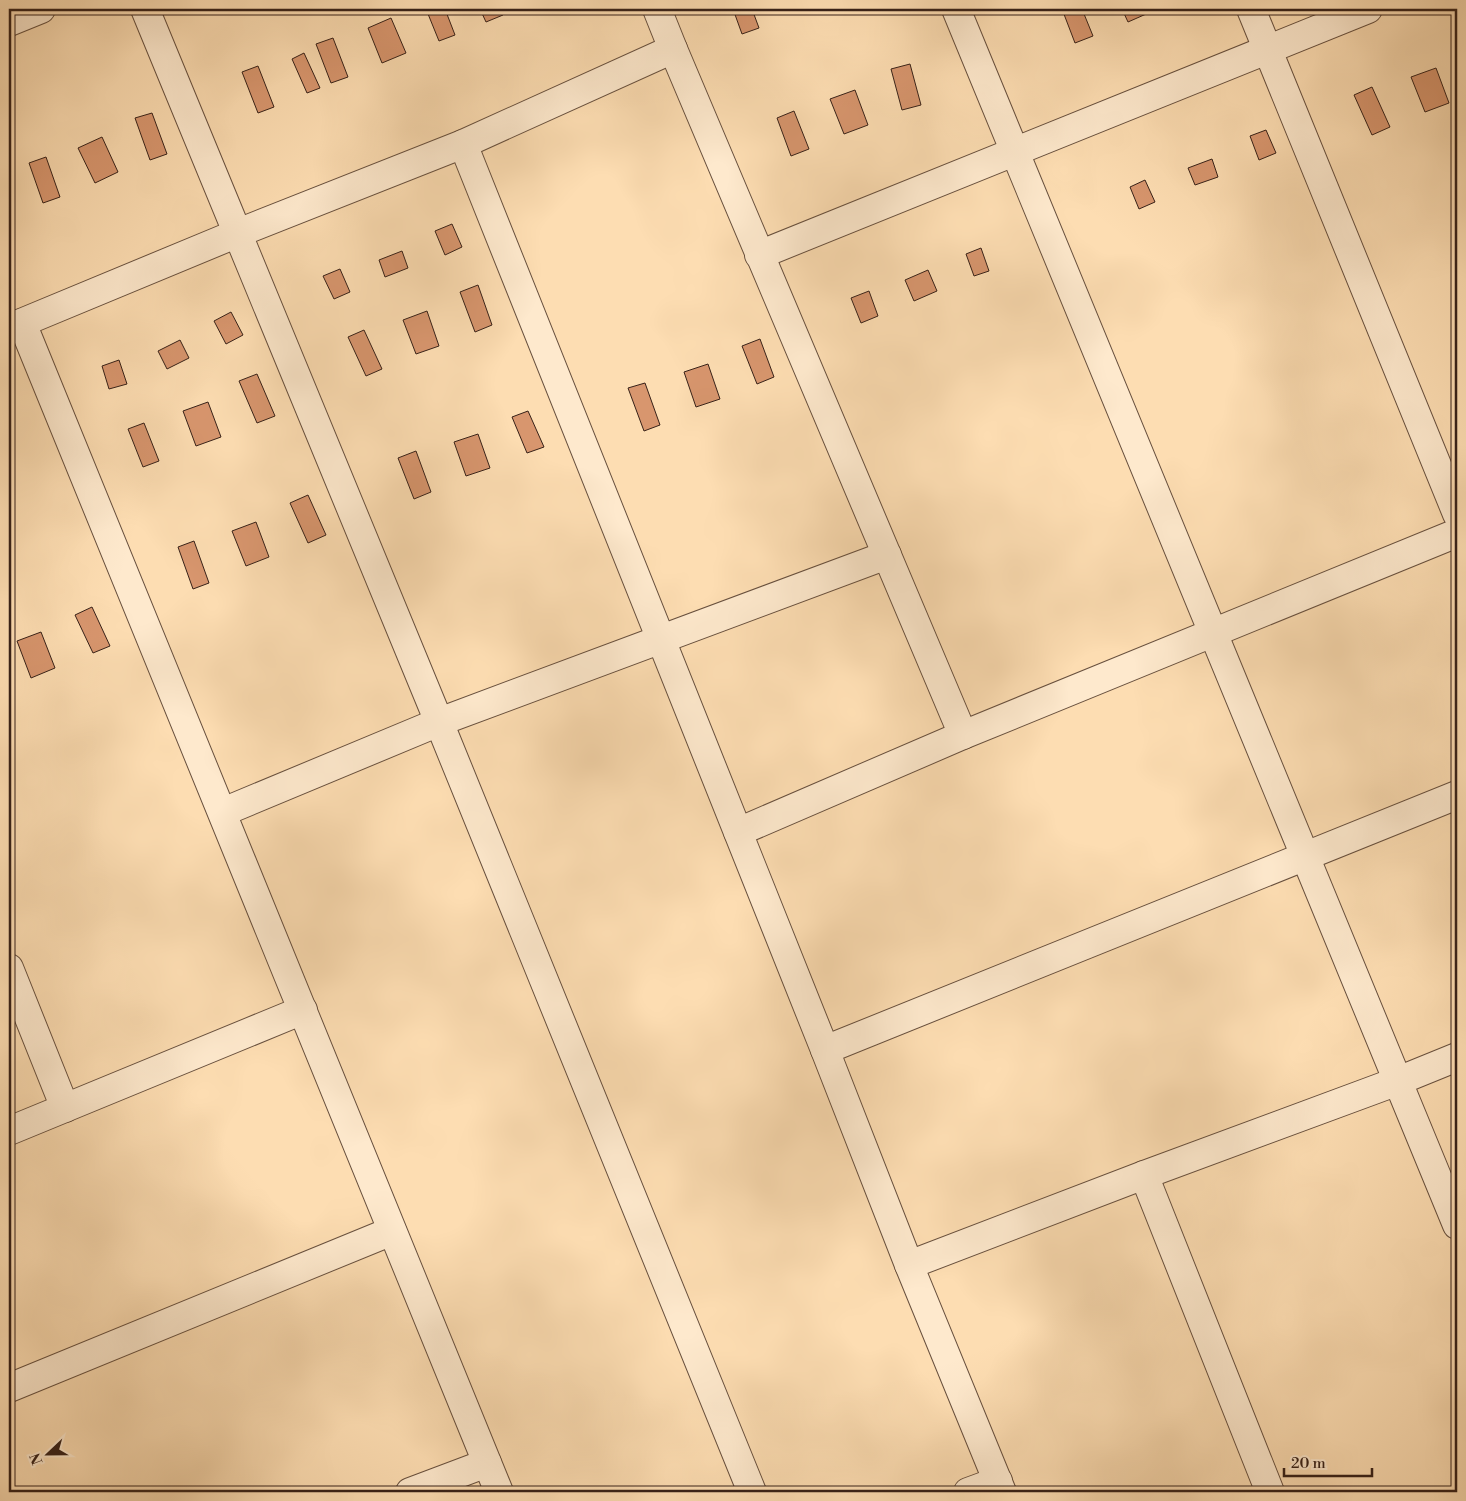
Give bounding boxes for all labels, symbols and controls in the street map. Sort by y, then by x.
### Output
north arrow [22,1428,72,1478]
scale bar [1284,1446,1371,1478]
text: N [26,1450,47,1467]
text: 20 m [1291,1454,1326,1473]

